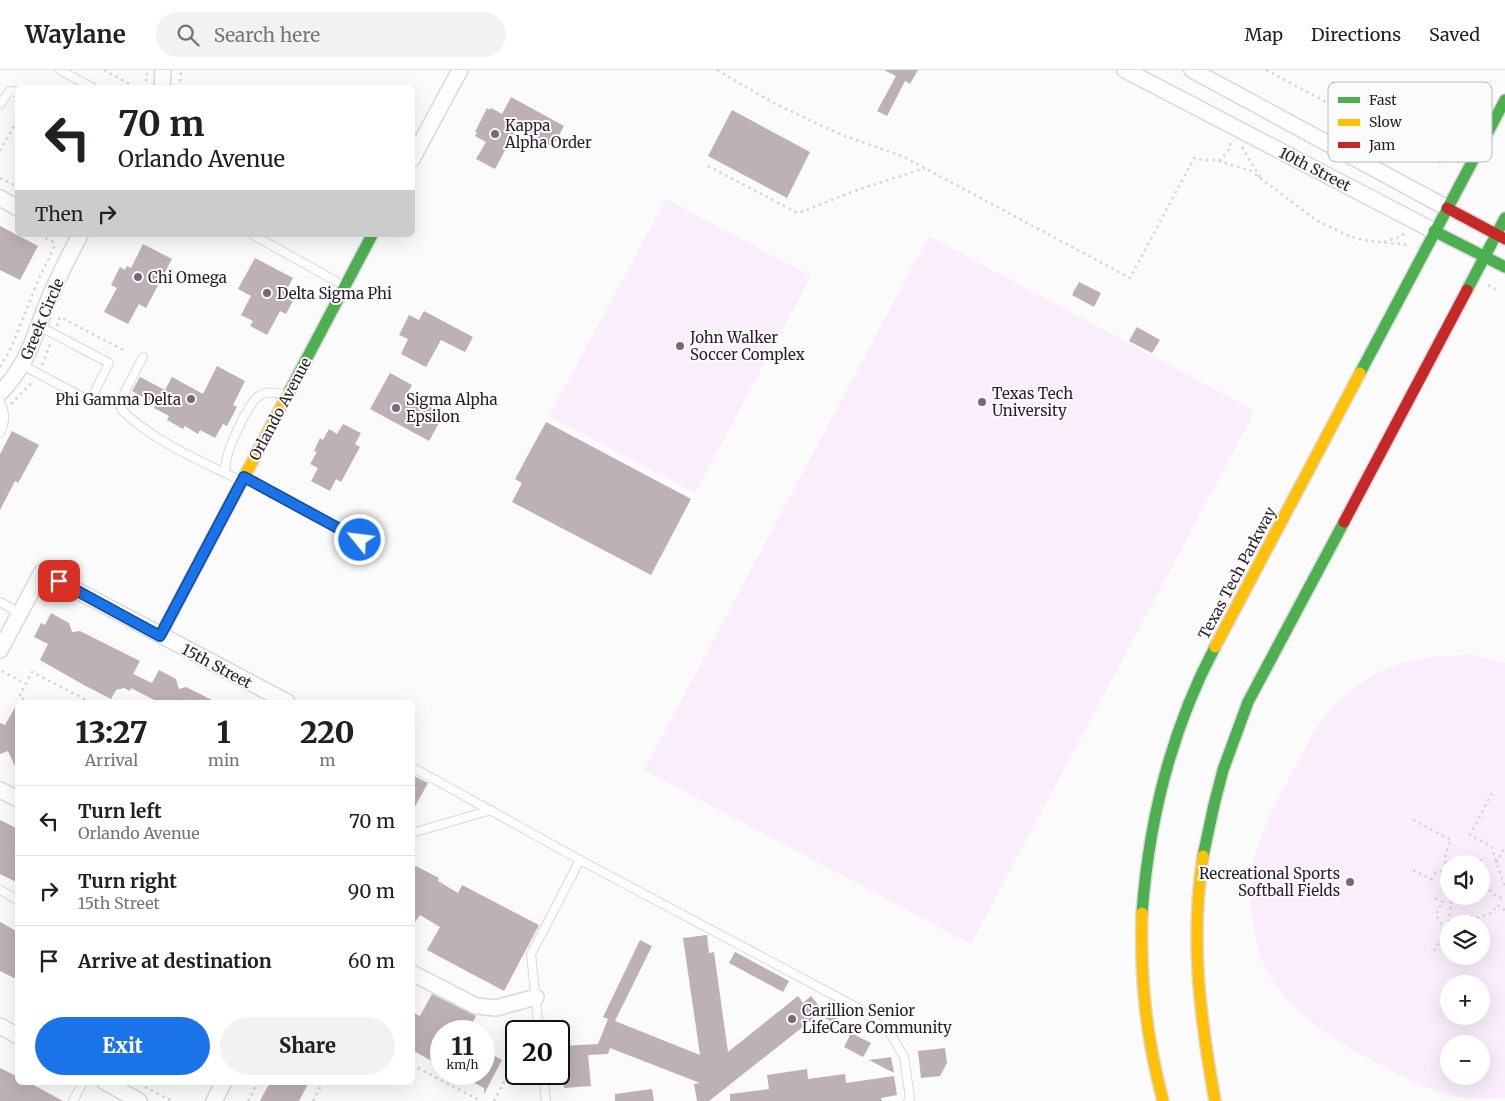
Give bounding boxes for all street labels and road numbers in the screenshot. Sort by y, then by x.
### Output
street label: 10th Street [1276,143,1354,195]
street label: Greek Circle [16,275,68,363]
street label: Orlando Avenue [245,354,315,464]
street label: Texas Tech Parkway [1194,503,1280,642]
street label: 15th Street [179,640,255,692]

